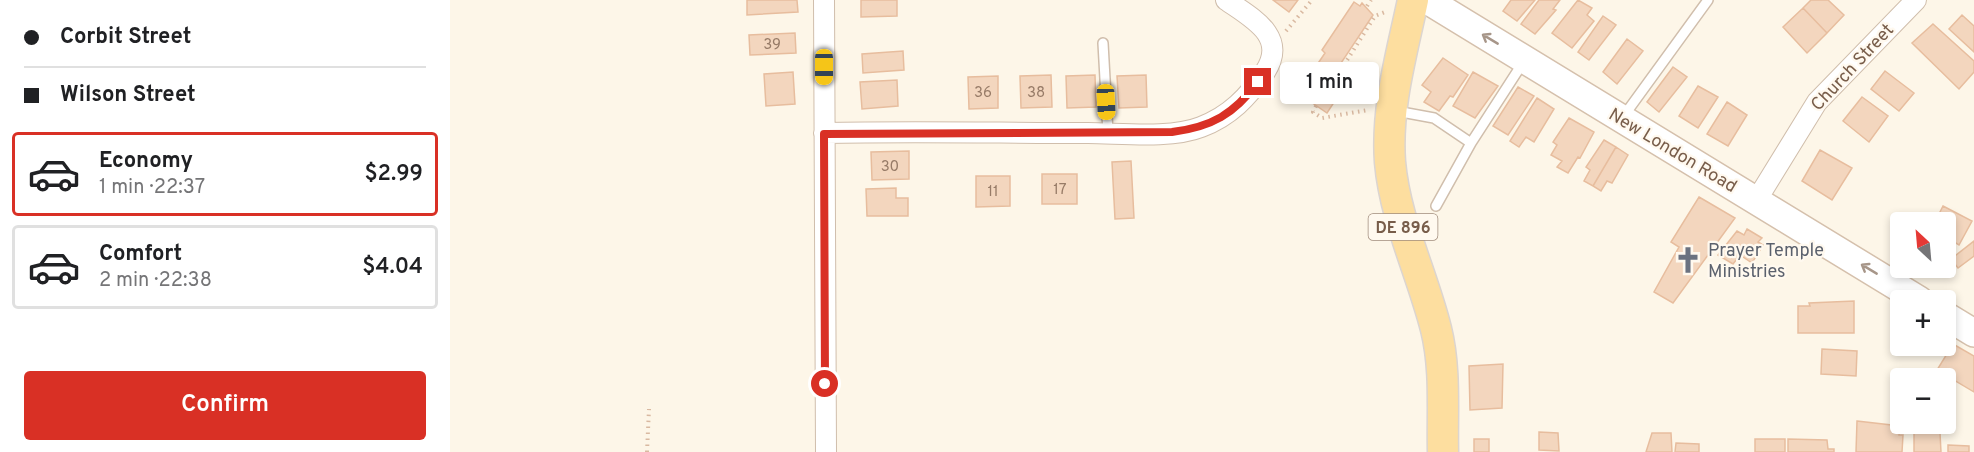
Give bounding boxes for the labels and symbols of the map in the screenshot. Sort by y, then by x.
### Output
street label: Church Street [1807,19,1900,117]
one-way arrow [1482,33,1499,45]
house number: 39 [763,36,781,55]
car [815,49,833,85]
callout: 1 min [1279,61,1378,103]
route end [1244,68,1271,95]
house number: 36 [974,84,992,103]
house number: 38 [1027,84,1045,103]
car [1096,84,1116,120]
street label: New London Road [1604,104,1741,199]
house number: 30 [881,158,899,177]
house number: 17 [1053,181,1067,200]
house number: 11 [987,183,999,202]
north arrow [1890,212,1956,278]
road number: DE 896 [1368,214,1438,240]
place label: Prayer Temple Ministries [1708,240,1824,284]
church icon: Prayer Temple Ministries [1673,245,1703,275]
one-way arrow [1861,263,1878,275]
route start [811,370,838,397]

